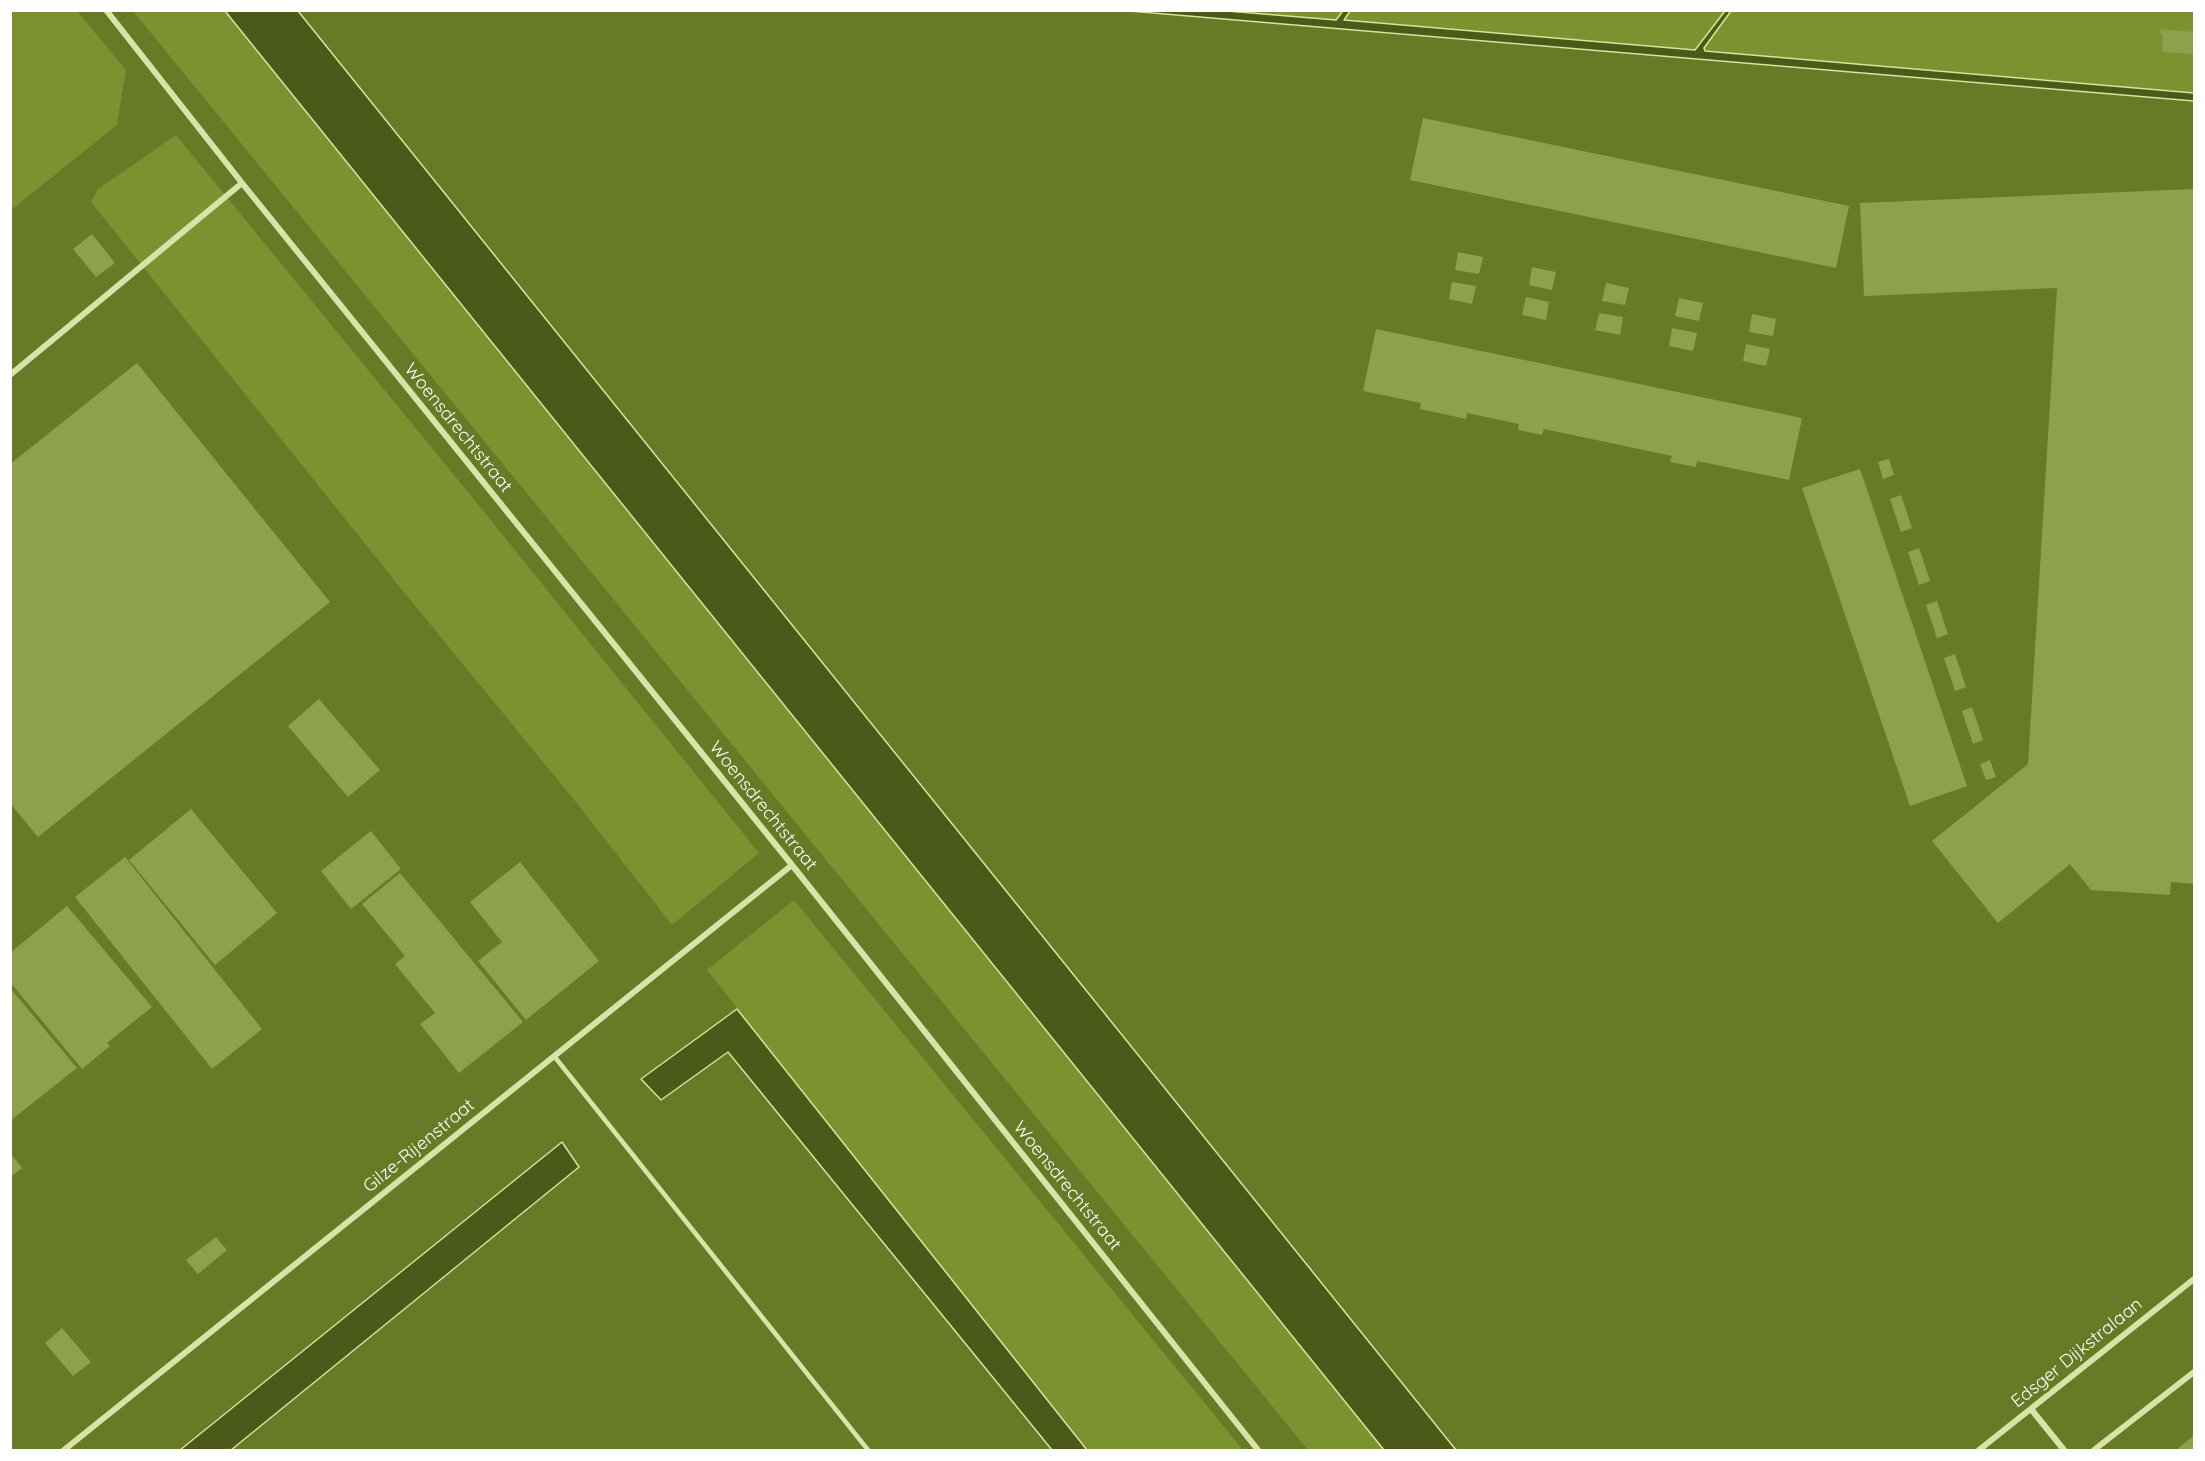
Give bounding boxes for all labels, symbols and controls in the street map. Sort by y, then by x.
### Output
street label: Woensdrechtstraat [399,359,517,497]
street label: Woensdrechtstraat [704,737,822,875]
street label: Gilze-Rijenstraat [359,1095,479,1197]
street label: Woensdrechtstraat [1008,1117,1126,1255]
street label: Edsger Dijkstralaan [2007,1294,2147,1412]

